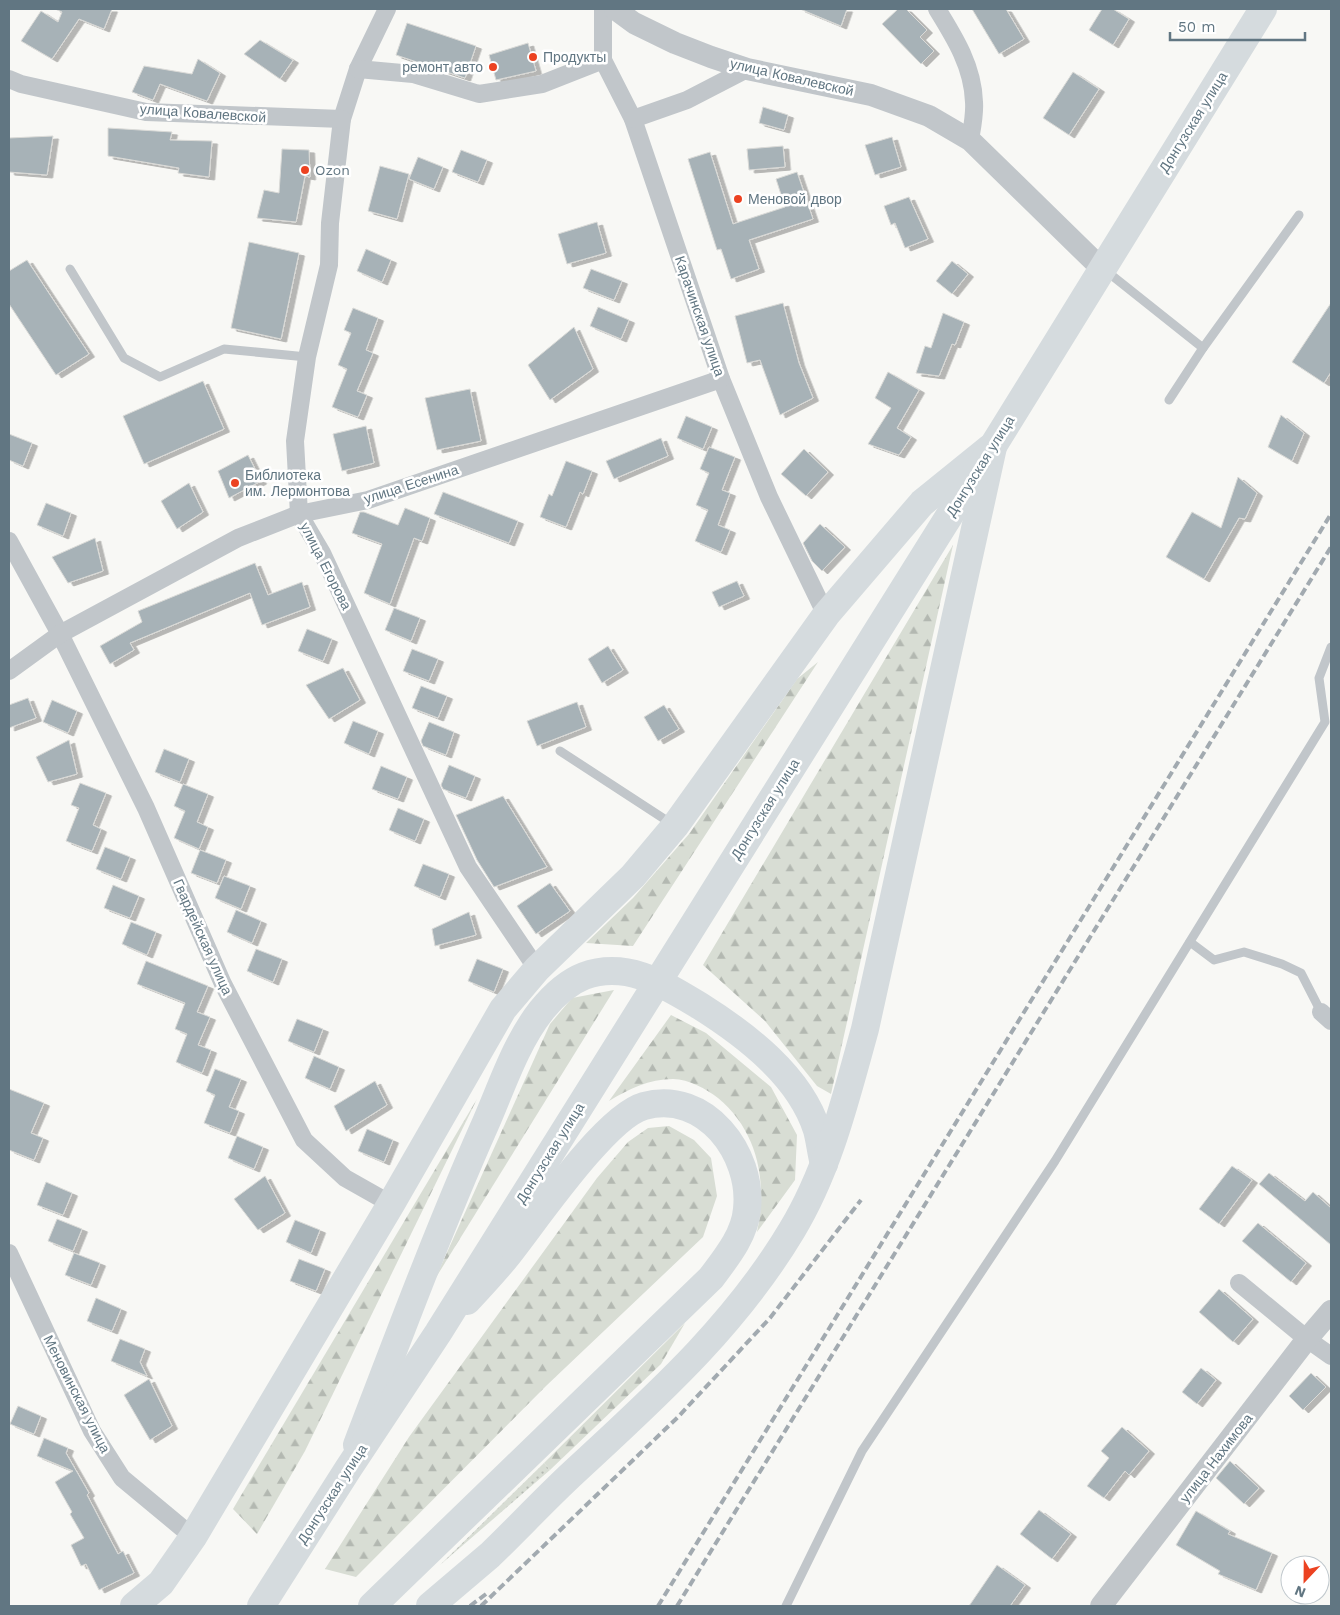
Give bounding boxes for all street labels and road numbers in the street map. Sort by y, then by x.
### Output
street label: улица Ковалевской [729,55,855,99]
street label: Донгузская улица [1156,69,1231,175]
street label: улица Ковалевской [139,101,267,125]
street label: Карачинская улица [672,254,728,378]
street label: Донгузская улица [943,413,1018,519]
street label: улица Есенина [362,461,460,507]
street label: улица Егорова [297,520,355,613]
street label: Донгузская улица [728,756,803,862]
street label: Гвардейская улица [170,877,236,998]
street label: Донгузская улица [513,1100,588,1206]
street label: Меновинская улица [40,1332,114,1456]
street label: улица Нахимова [1176,1410,1256,1506]
street label: Донгузская улица [294,1441,370,1547]

